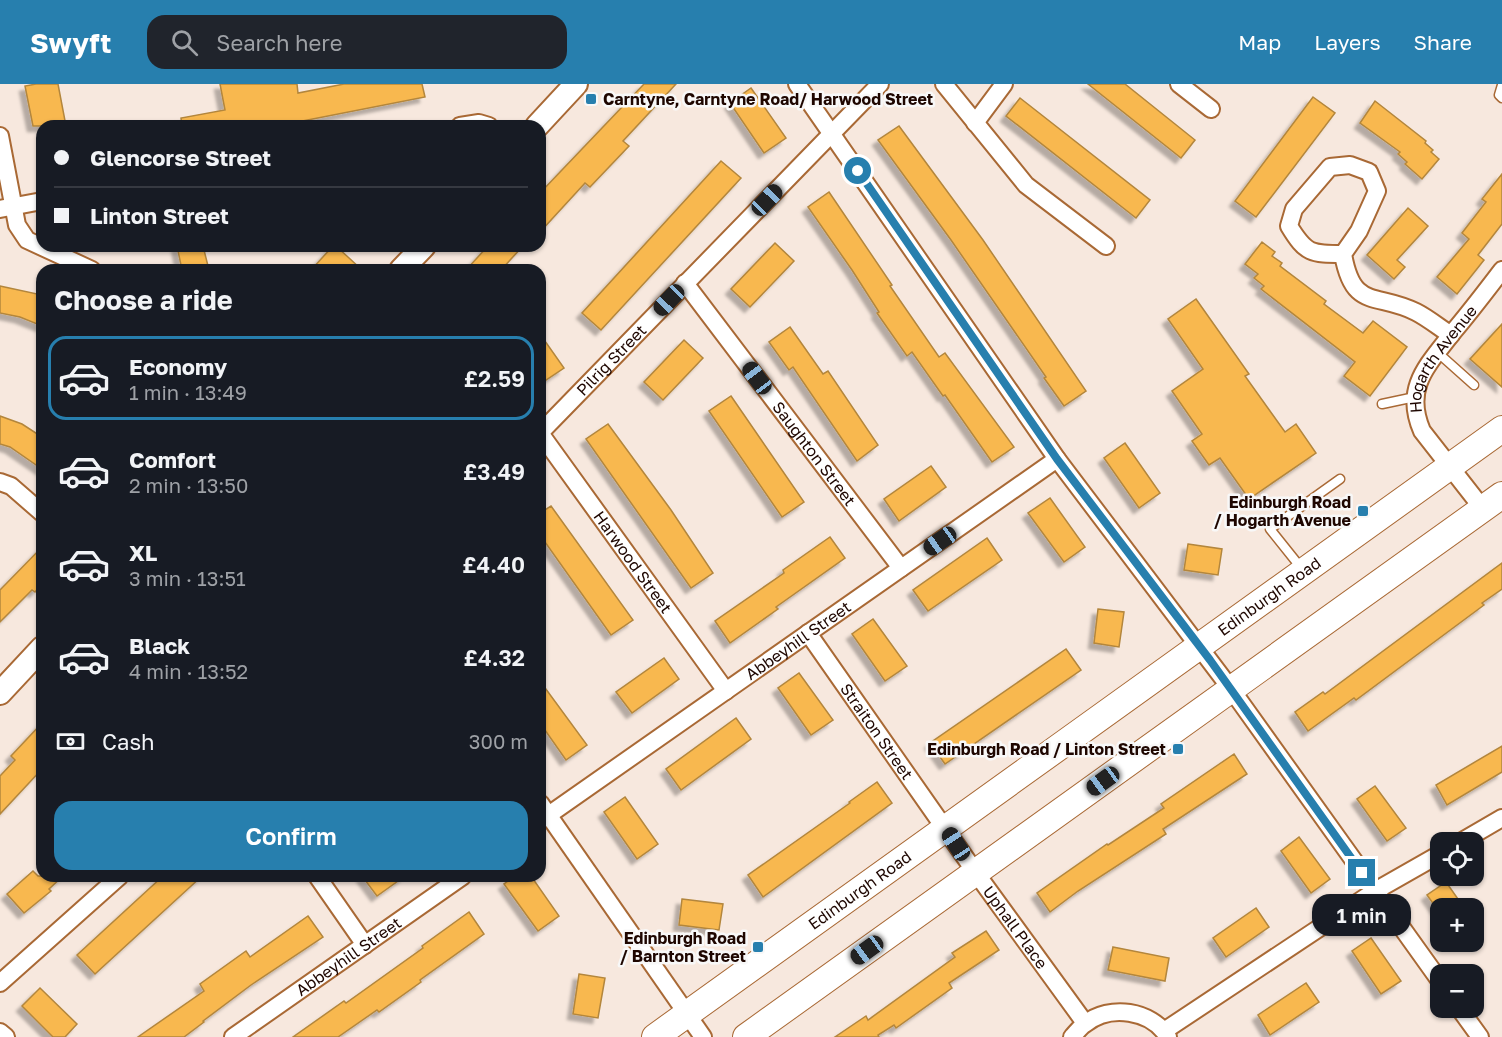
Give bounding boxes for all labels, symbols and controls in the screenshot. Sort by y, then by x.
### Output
search box [147,15,567,69]
text: Swyft [30,26,111,59]
icon: search [168,26,201,59]
text: Search here [216,29,342,56]
text: Map [1238,29,1281,55]
text: Layers [1314,29,1381,55]
text: Share [1414,29,1472,55]
place label: Carntyne, Carntyne Road/ Harwood Street [603,89,933,109]
marker: Carntyne, Carntyne Road/ Harwood Street [584,92,598,106]
text: Glencorse Street [90,144,271,171]
route start [844,157,871,184]
car [748,181,786,219]
text: Linton Street [90,202,229,229]
car [650,281,688,319]
text: Choose a ride [54,284,233,316]
street label: Hogarth Avenue [1405,301,1481,414]
street label: Pilrig Street [572,320,650,400]
icon: car [57,351,111,405]
text: Economy [129,353,227,380]
car [739,358,775,398]
text: £2.59 [464,365,525,392]
text: 1 min · 13:49 [129,380,247,404]
street label: Saughton Street [768,397,860,510]
icon: car [57,444,111,498]
text: Comfort [129,446,216,473]
text: £3.49 [463,458,525,485]
text: 2 min · 13:50 [129,473,248,497]
place label: Edinburgh Road / Hogarth Avenue [1214,492,1351,530]
marker: Edinburgh Road / Hogarth Avenue [1356,504,1370,518]
street label: Harwood Street [589,507,676,617]
car [920,523,960,559]
icon: car [57,537,111,591]
text: XL [129,539,157,566]
text: £4.40 [462,551,525,578]
street label: Edinburgh Road [1214,552,1325,640]
text: 3 min · 13:51 [129,566,246,590]
street label: Abbeyhill Street [741,597,855,684]
icon: car [57,630,111,684]
text: Black [129,632,190,659]
text: £4.32 [464,644,525,671]
text: 4 min · 13:52 [129,659,248,683]
street label: Straiton Street [836,679,917,783]
icon: cash [54,725,87,758]
text: Cash [102,728,155,755]
text: 300 m [469,729,528,753]
place label: Edinburgh Road / Linton Street [927,739,1166,759]
marker: Edinburgh Road / Linton Street [1171,742,1185,756]
car [1083,763,1123,799]
button: Confirm [54,801,528,870]
car [939,824,973,864]
map controls [1430,832,1484,1018]
button: locate [1430,832,1484,886]
street label: Edinburgh Road [804,846,915,934]
route end [1348,859,1375,886]
street label: Uphall Place [979,882,1052,972]
callout: 1 min [1312,894,1412,936]
button: + [1430,898,1484,952]
text: 1 min [1336,903,1387,927]
street label: Abbeyhill Street [292,912,405,1000]
place label: Edinburgh Road / Barnton Street [620,928,746,966]
car [847,932,887,968]
marker: Edinburgh Road / Barnton Street [751,940,765,954]
button: − [1430,964,1484,1018]

